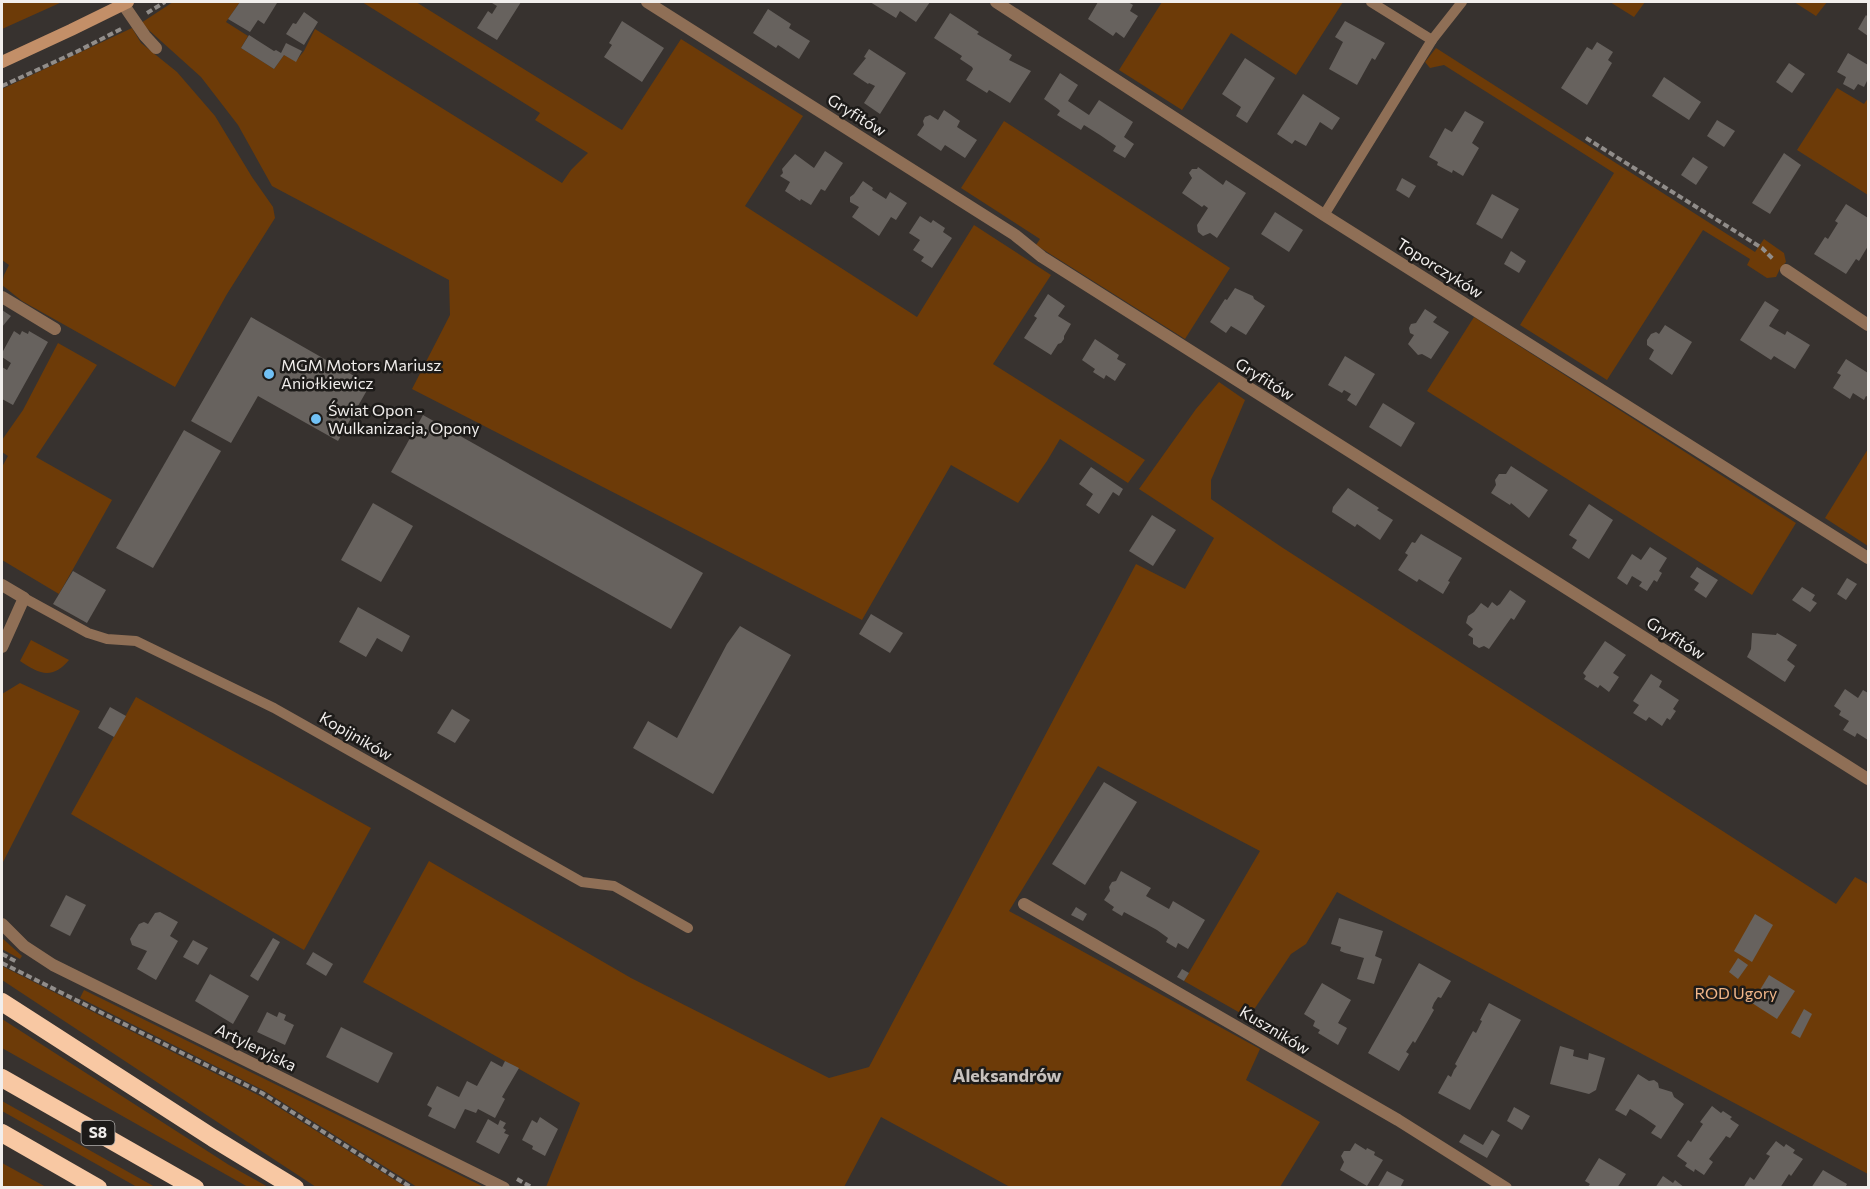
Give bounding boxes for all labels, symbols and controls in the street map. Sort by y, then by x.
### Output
street label: Gryfitów [825,89,890,140]
street label: Toporczyków [1394,233,1487,302]
street label: Gryfitów [1233,353,1298,404]
place label: MGM Motors Mariusz Aniołkiewicz [281,355,442,392]
marker: MGM Motors Mariusz Aniołkiewicz [262,367,276,381]
place label: Świat Opon - Wulkanizacja, Opony [328,400,480,437]
marker: Świat Opon - Wulkanizacja, Opony [309,412,323,426]
street label: Gryfitów [1644,612,1709,663]
street label: Kopijników [316,707,396,764]
park label: ROD Ugory [1695,983,1777,1002]
street label: Kuszników [1237,1001,1314,1058]
street label: Artyleryjska [213,1019,300,1074]
district label: Aleksandrów [953,1064,1062,1086]
road number: S8 [82,1121,114,1145]

